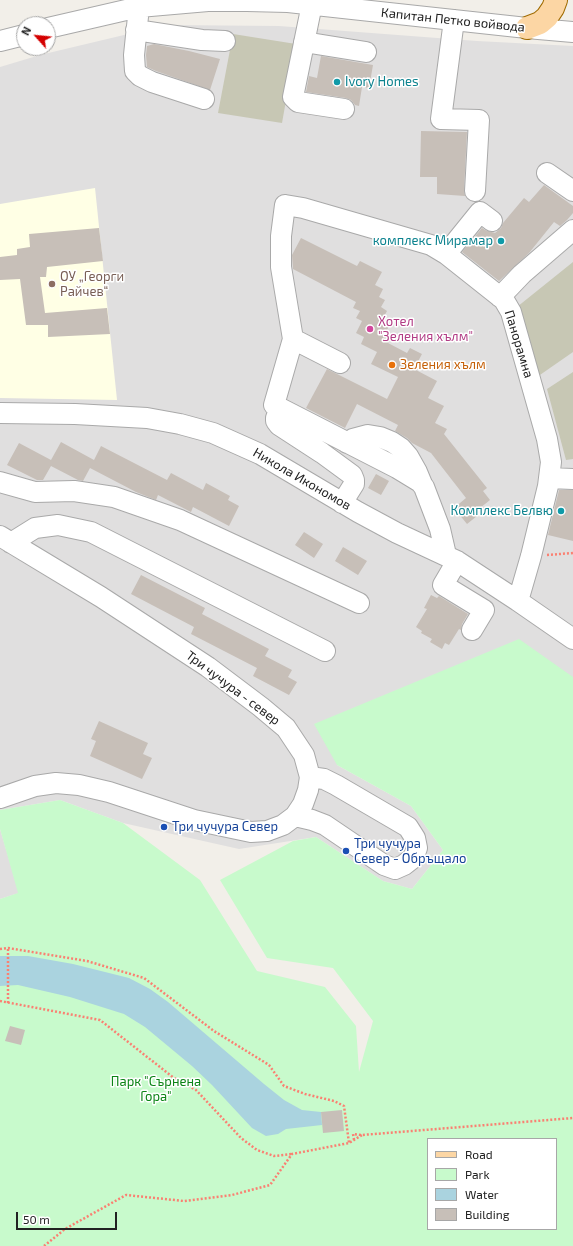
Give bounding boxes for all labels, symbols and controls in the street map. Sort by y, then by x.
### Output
street label: Капитан Петко войвода [380,5,526,35]
north arrow [16,16,56,56]
text: N [18,24,33,37]
place label: Ivory Homes [345,74,419,90]
marker: Ivory Homes [332,77,342,87]
place label: комплекс Мирамар [373,233,493,249]
marker: комплекс Мирамар [496,236,506,246]
place label: ОУ „Георги Райчев“ [60,269,124,300]
marker: ОУ „Георги Райчев“ [47,279,57,289]
street label: Панорамна [501,308,537,380]
place label: Хотел "Зеления хълм" [378,314,473,345]
marker: Хотел "Зеления хълм" [365,324,375,334]
place label: Зеления хълм [400,357,486,373]
marker: Зеления хълм [387,360,397,370]
street label: Никола Икономов [250,445,354,513]
place label: Комплекс Белвю [450,503,553,519]
marker: Комплекс Белвю [556,506,566,516]
street label: Три чучура - север [183,648,283,728]
place label: Три чучура Север [172,819,278,835]
marker: Три чучура Север [159,822,169,832]
place label: Три чучура Север - Обръщало [354,836,466,867]
marker: Три чучура Север - Обръщало [341,846,351,856]
park label: Парк "Сърнена Гора" [111,1074,201,1105]
legend [427,1138,557,1230]
text: Road [465,1147,493,1161]
text: Park [465,1167,490,1181]
text: Water [465,1187,499,1201]
scale bar [18,1204,119,1230]
text: Building [465,1207,509,1221]
text: 50 m [23,1212,50,1226]

